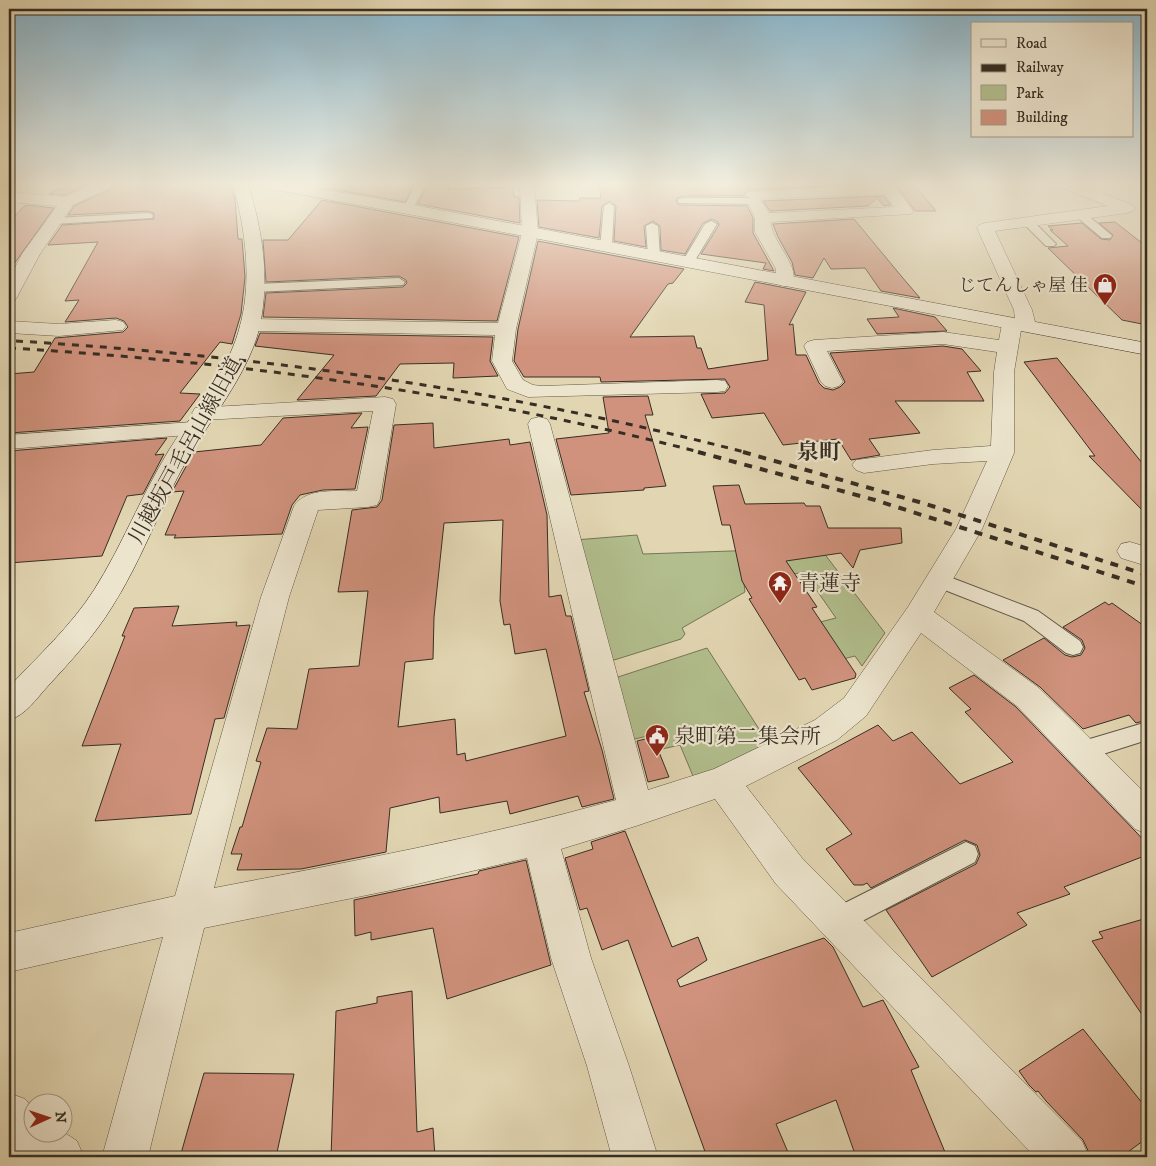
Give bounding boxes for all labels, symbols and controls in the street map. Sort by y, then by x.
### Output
legend [971,22,1134,138]
text: Road [1016,34,1048,53]
text: Railway [1016,58,1064,77]
text: Park [1016,84,1045,103]
text: Building [1016,108,1068,127]
shop icon: じてんしゃ屋 佳 [1092,272,1118,306]
place label: じてんしゃ屋 佳 [958,275,1088,297]
street label: 川越坂戸毛呂山線旧道 [124,352,248,549]
district label: 泉町 [797,439,841,466]
temple icon: 青蓮寺 [767,570,793,604]
place label: 青蓮寺 [798,571,861,597]
public building icon: 泉町第二集会所 [644,723,670,757]
place label: 泉町第二集会所 [674,724,821,750]
north arrow [22,1094,72,1144]
text: N [51,1111,69,1124]

